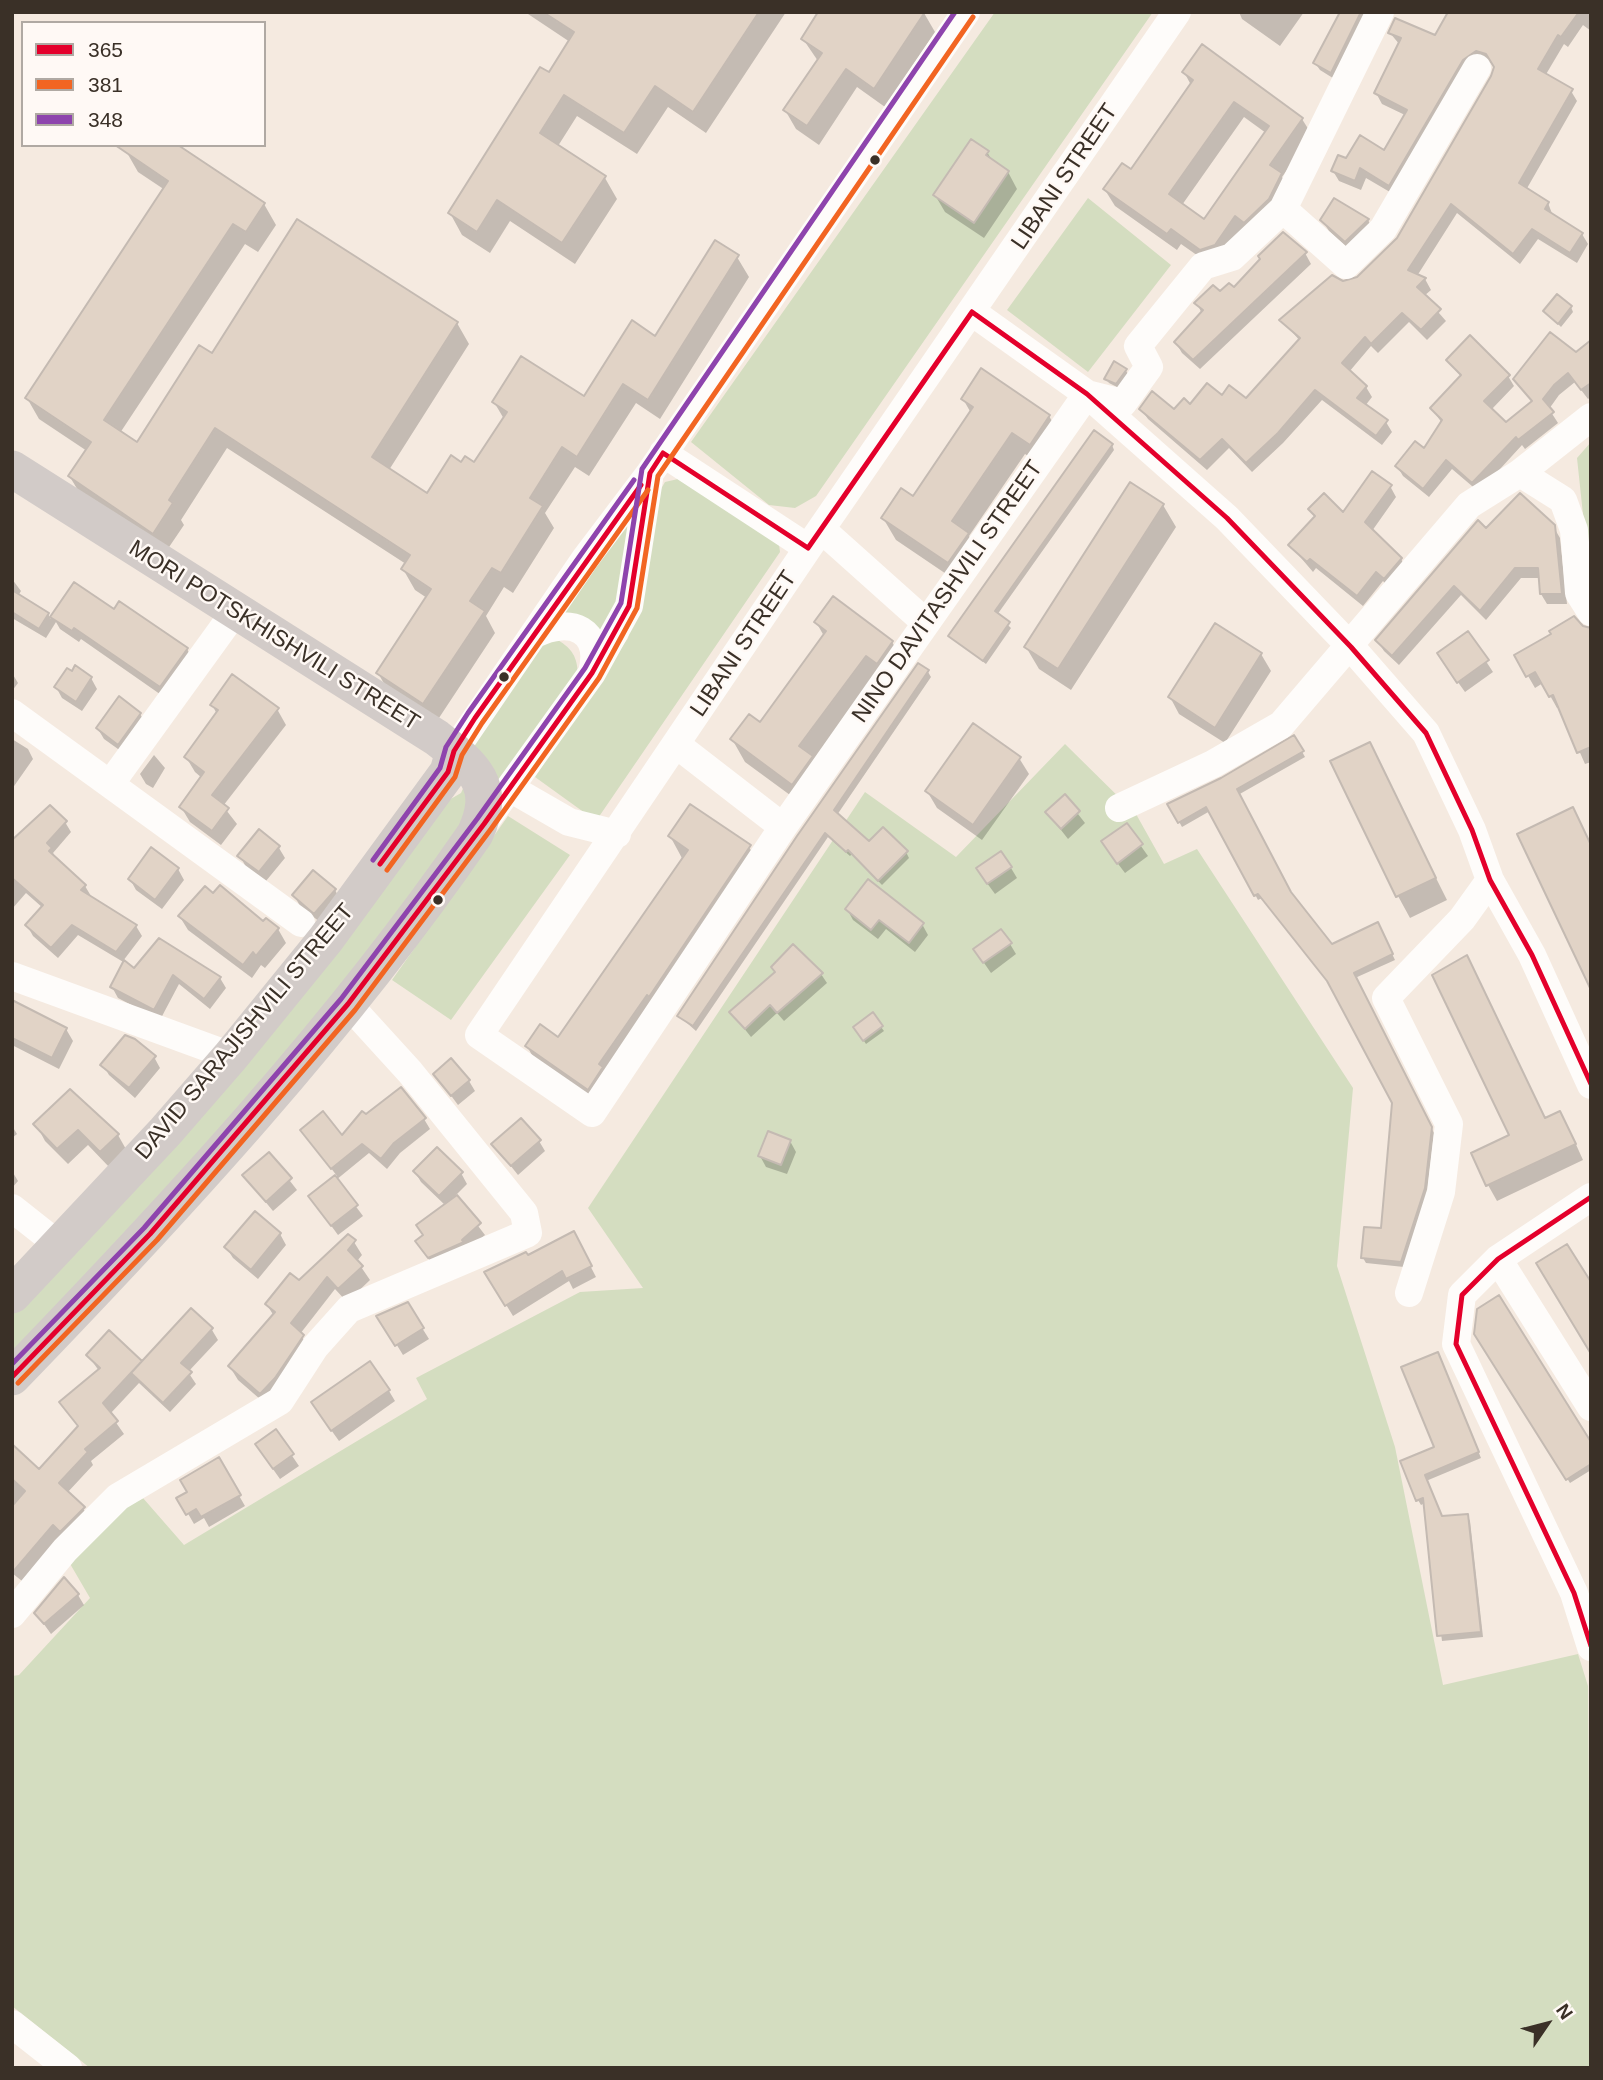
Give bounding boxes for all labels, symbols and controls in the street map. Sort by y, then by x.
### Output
legend [21,21,266,147]
text: 365 [88,38,123,61]
text: 381 [88,73,123,96]
street label: LIBANI STREET [1006,99,1124,255]
text: 348 [88,108,123,131]
unlabelled marker [868,153,882,167]
street label: NINO DAVITASHVILI STREET [847,456,1049,728]
street label: MORI POTSKHISHVILI STREET [124,535,424,737]
street label: LIBANI STREET [685,566,803,722]
unlabelled marker [497,670,511,684]
unlabelled marker [431,893,445,907]
street label: DAVID SARAJISHVILI STREET [130,898,360,1166]
north arrow [1512,1989,1582,2059]
text: N [1552,2000,1577,2023]

